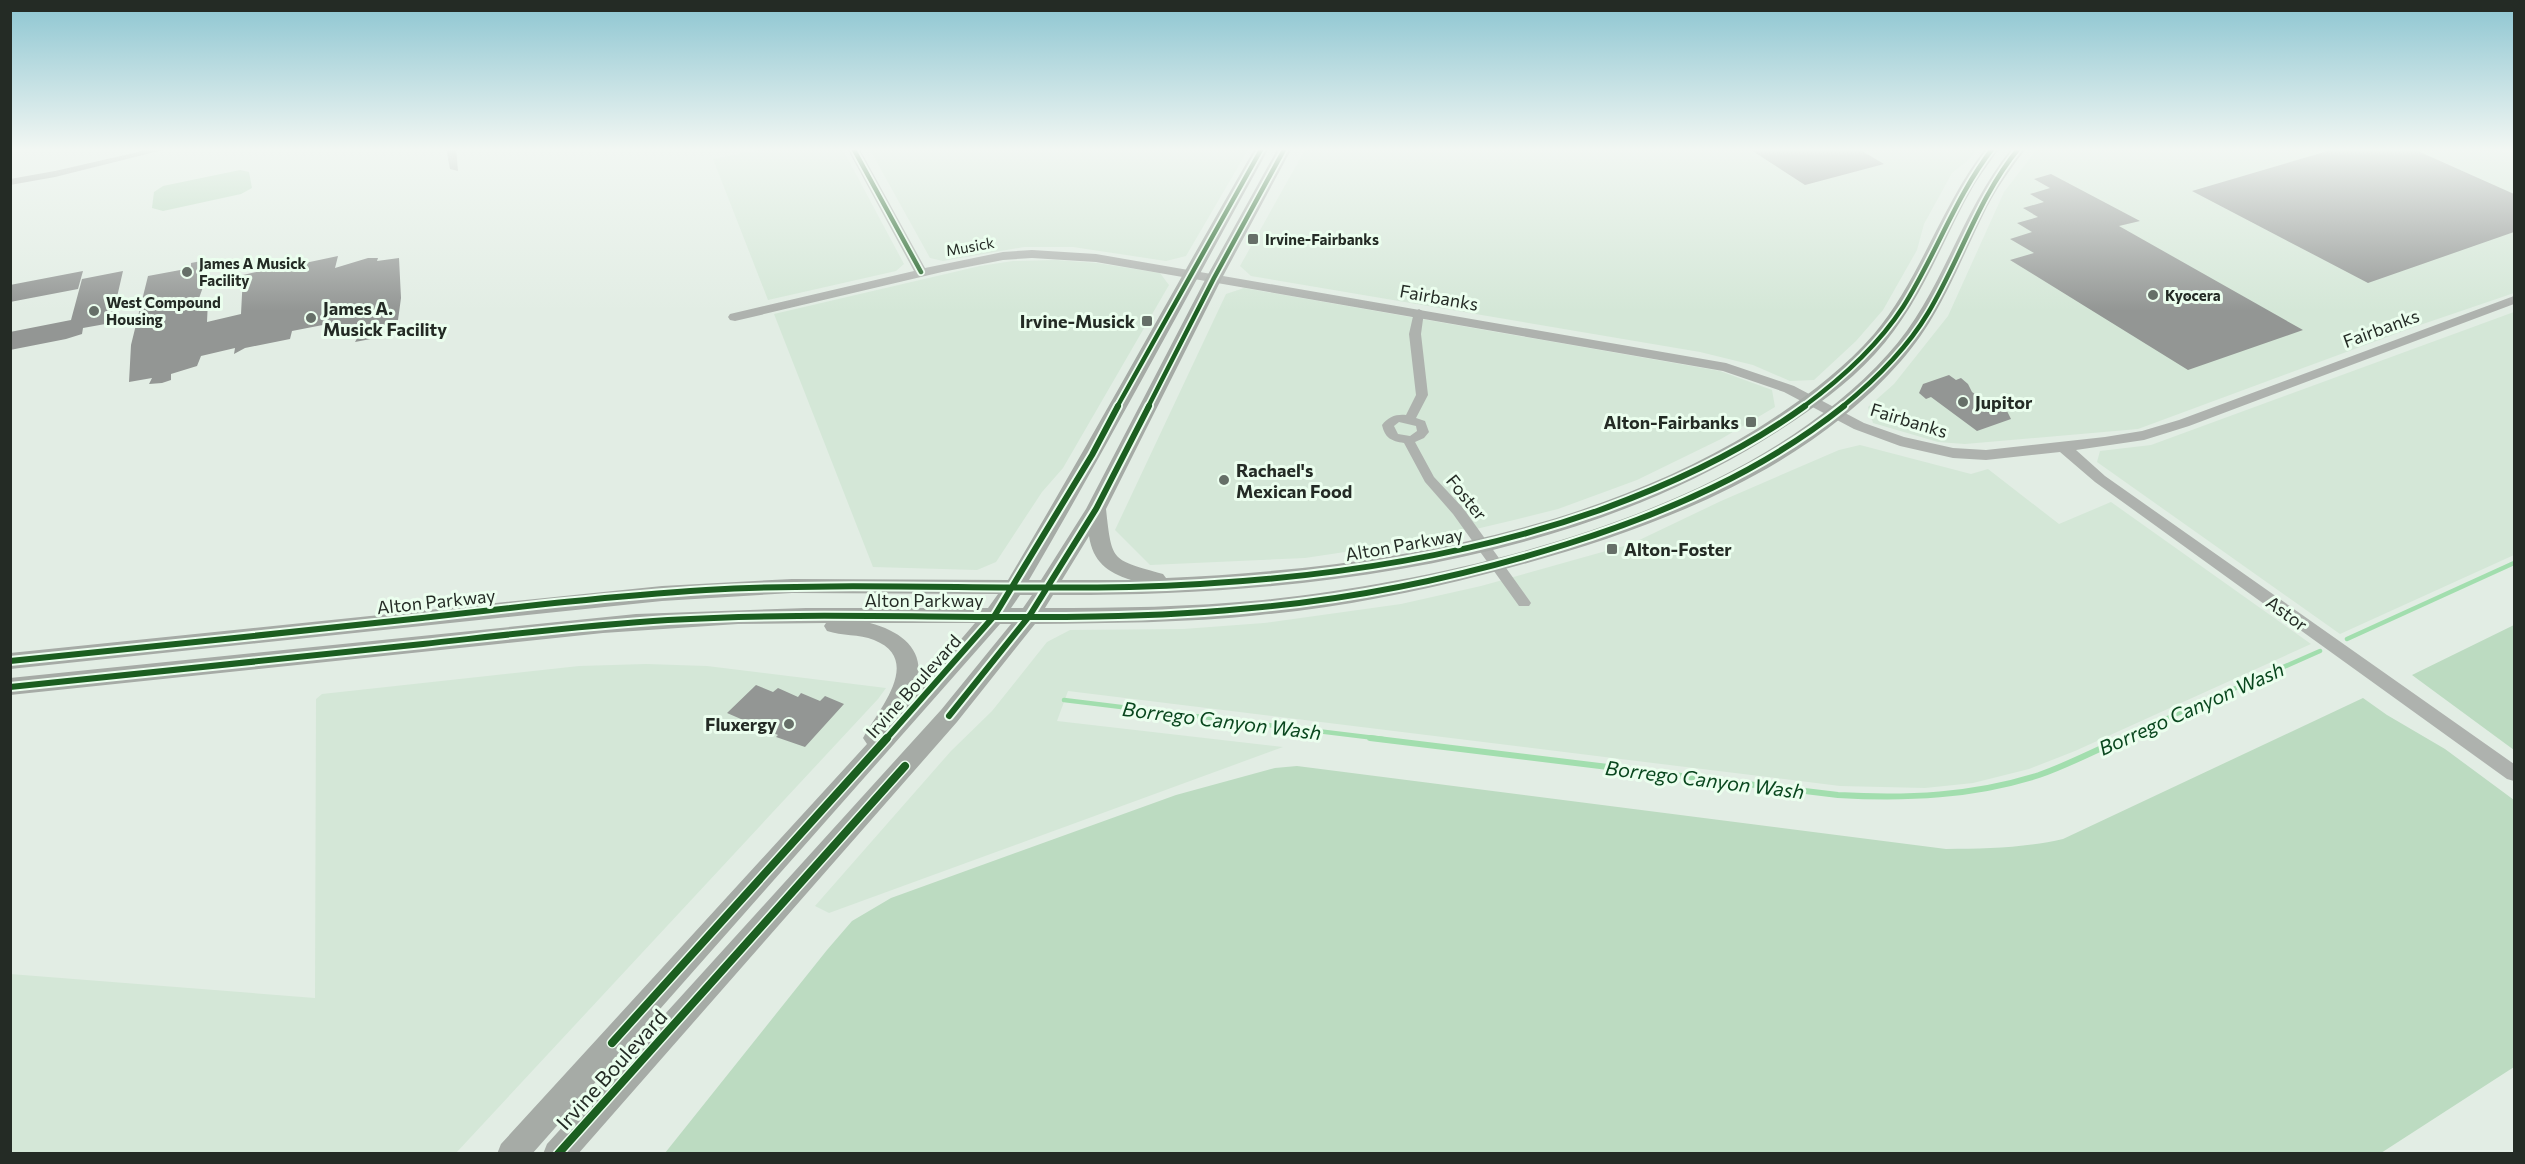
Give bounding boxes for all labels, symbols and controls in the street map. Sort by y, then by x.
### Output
place label: Irvine-Fairbanks [1265,230,1379,248]
marker: Irvine-Fairbanks [1246,232,1260,246]
street label: Musick [944,233,996,259]
place label: James A Musick Facility [199,254,307,289]
marker: James A Musick Facility [180,265,194,279]
street label: Fairbanks [1398,279,1480,315]
place label: Kyocera [2165,286,2221,304]
marker: Kyocera [2146,288,2160,302]
place label: West Compound Housing [106,293,221,328]
place label: James A. Musick Facility [323,297,447,340]
marker: West Compound Housing [87,304,101,318]
street label: Fairbanks [2340,304,2422,352]
place label: Irvine-Musick [1020,310,1136,332]
marker: James A. Musick Facility [304,311,318,325]
marker: Irvine-Musick [1140,314,1154,328]
place label: Jupitor [1975,391,2033,413]
marker: Jupitor [1956,395,1970,409]
street label: Fairbanks [1868,398,1950,442]
place label: Alton-Fairbanks [1604,411,1739,433]
marker: Alton-Fairbanks [1744,415,1758,429]
place label: Rachael's Mexican Food [1236,459,1352,502]
street label: Foster [1442,470,1492,524]
marker: Rachael's Mexican Food [1217,473,1231,487]
street label: Alton Parkway [1343,523,1465,565]
place label: Alton-Foster [1624,538,1732,560]
marker: Alton-Foster [1605,542,1619,556]
street label: Alton Parkway [376,584,496,618]
street label: Alton Parkway [864,589,984,611]
street label: Astor [2262,591,2312,635]
street label: Irvine Boulevard [861,630,965,742]
water label: Borrego Canyon Wash [2095,656,2287,760]
water label: Borrego Canyon Wash [1121,696,1323,744]
place label: Fluxergy [705,713,777,735]
marker: Fluxergy [782,717,796,731]
water label: Borrego Canyon Wash [1604,755,1806,803]
street label: Irvine Boulevard [550,1004,672,1134]

